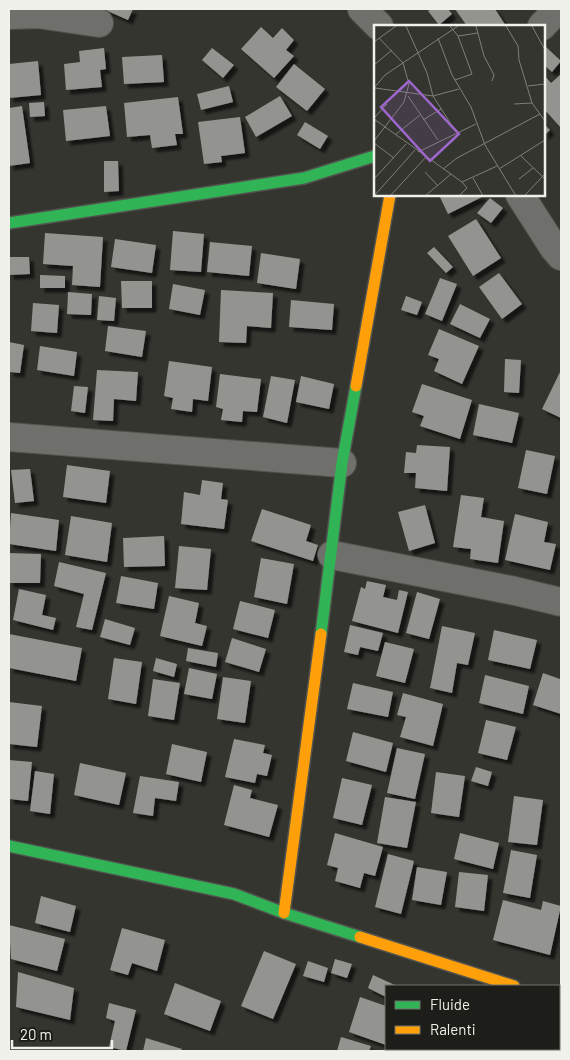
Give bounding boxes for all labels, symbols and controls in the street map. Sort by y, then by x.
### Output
inset map [374,25,545,196]
legend [385,985,560,1050]
text: Fluide [430,995,470,1013]
scale bar [12,1018,112,1050]
text: Ralenti [430,1020,476,1038]
text: 20 m [20,1025,52,1043]

